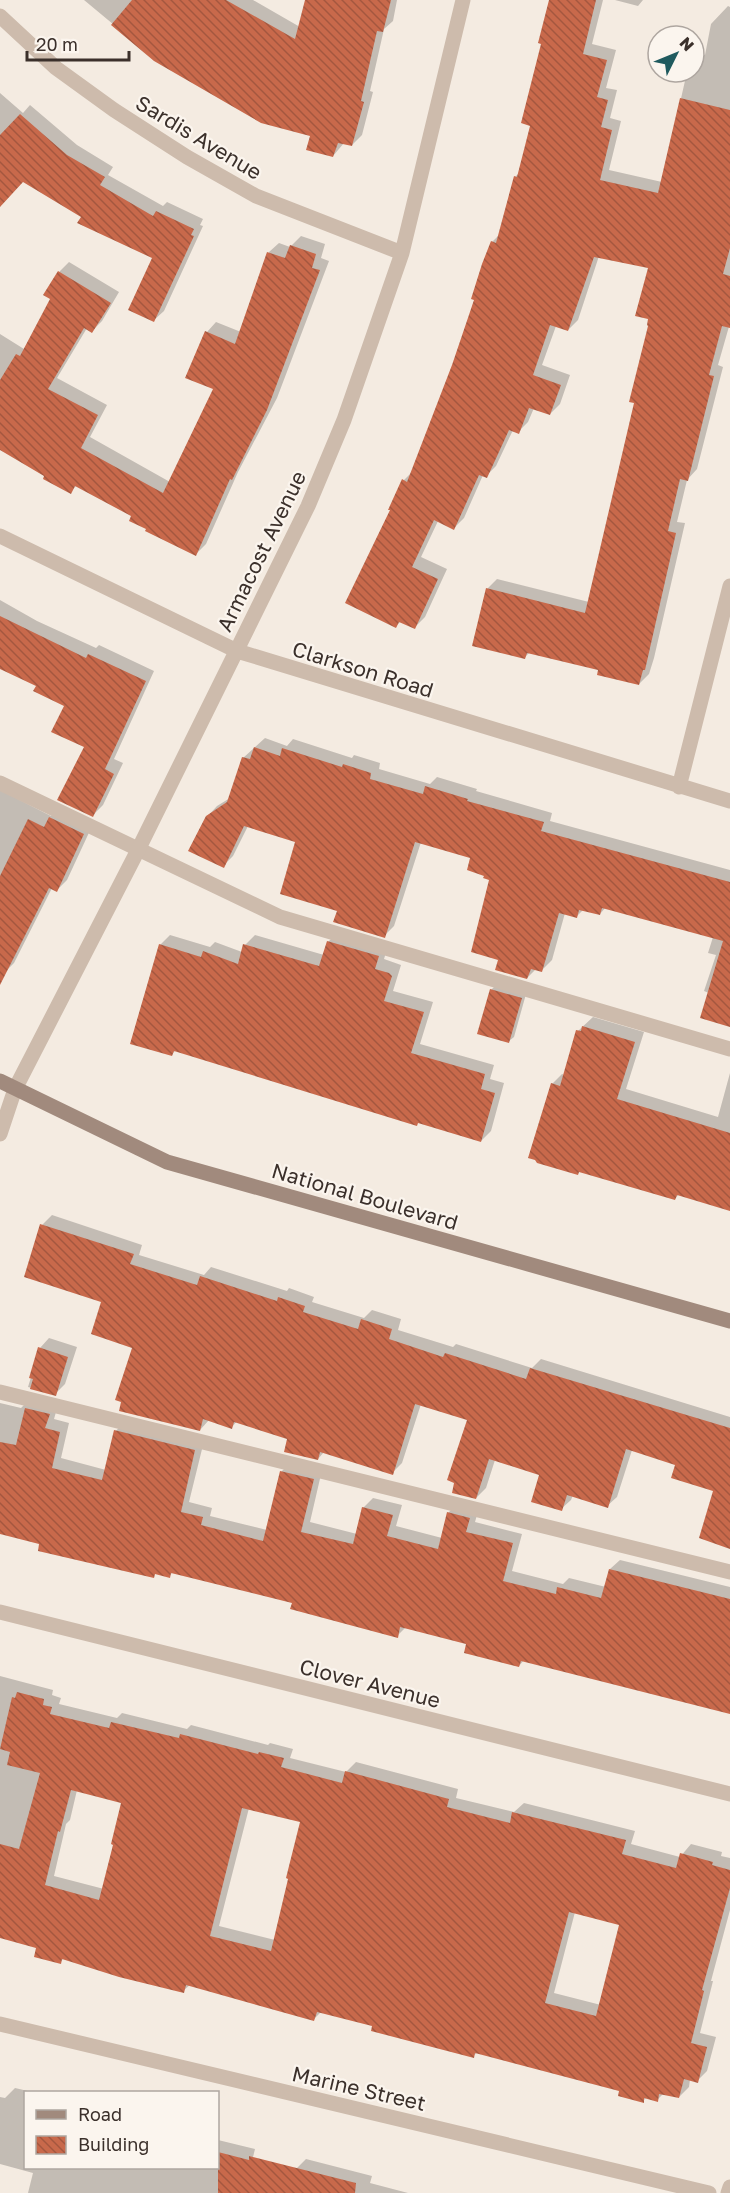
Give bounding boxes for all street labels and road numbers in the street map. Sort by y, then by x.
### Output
street label: Sardis Avenue [131,89,267,185]
street label: Armacost Avenue [211,466,311,636]
street label: Clarkson Road [289,635,437,703]
street label: National Boulevard [269,1157,461,1235]
street label: Clover Avenue [297,1653,443,1713]
street label: Marine Street [290,2060,428,2116]

